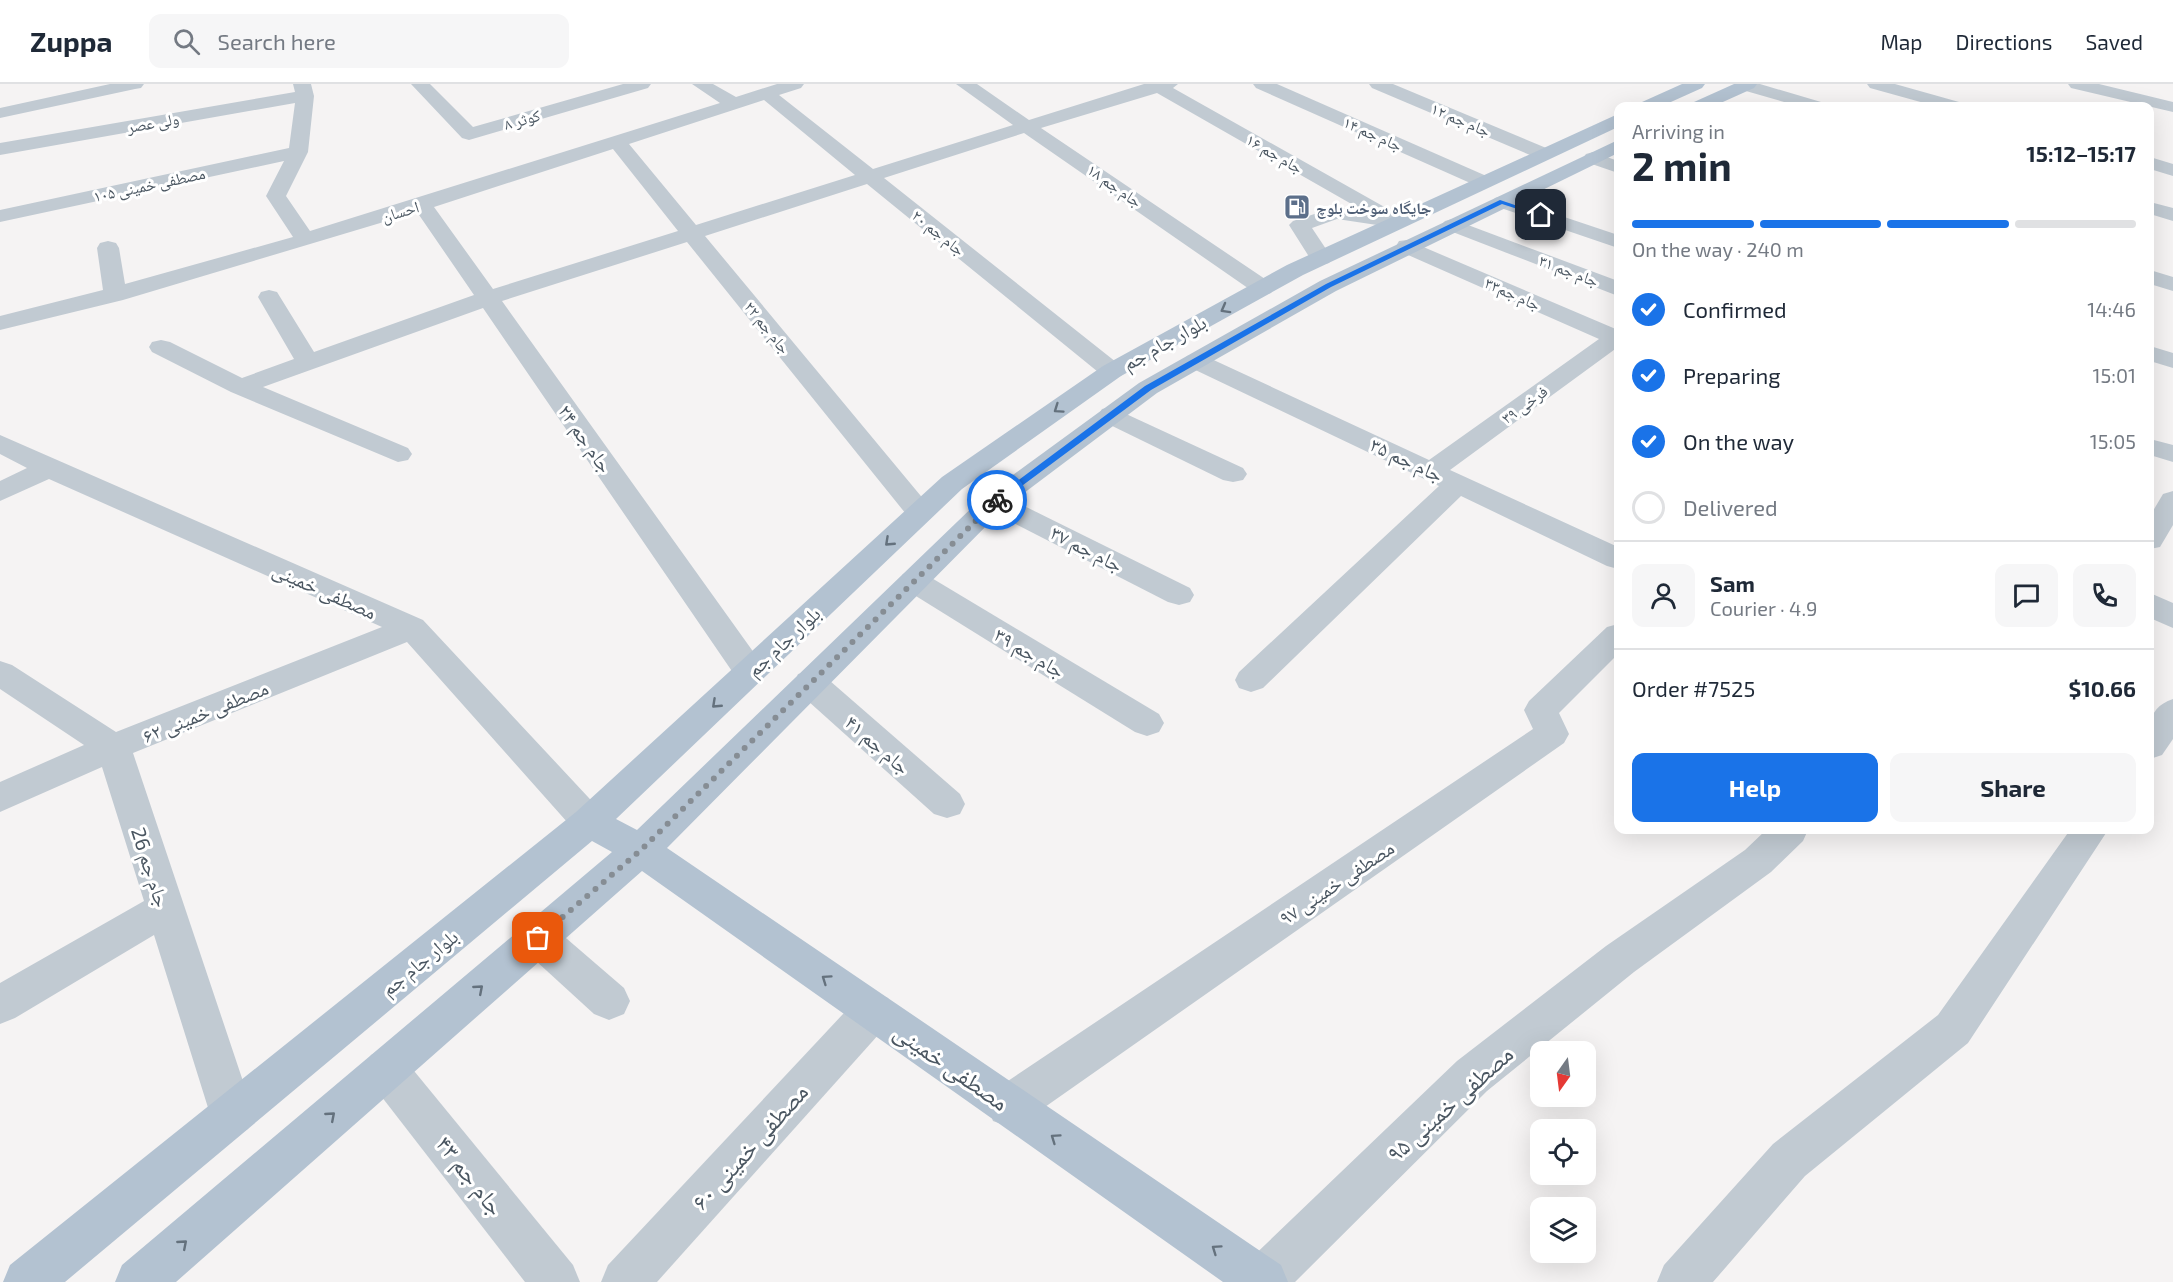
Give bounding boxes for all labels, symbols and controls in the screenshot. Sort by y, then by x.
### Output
search box [149,14,569,68]
text: Zuppa [30,24,113,58]
icon: search [170,25,203,58]
text: Search here [218,28,336,54]
text: Map [1880,29,1923,54]
text: Directions [1956,29,2052,54]
text: Saved [2085,29,2143,54]
street label: جام جم ۱۲ [1428,98,1493,142]
street label: کوثر ۸ [502,105,543,134]
street label: ولی عصر [125,108,181,138]
street label: جام جم ۱۴ [1340,112,1405,156]
text: Arriving in [1632,119,1725,143]
street label: جام جم ۱۶ [1242,129,1307,179]
text: 15:12–15:17 [2026,140,2136,166]
text: 2 min [1632,142,1732,189]
street label: جام جم ۱۸ [1083,159,1146,212]
street label: مصطفی خمینی ۱۰۵ [91,163,207,207]
pin [1515,189,1566,240]
fuel station icon: جایگاه سوخت بلوچ [1282,192,1312,222]
street label: احسان [379,196,422,228]
place label: جایگاه سوخت بلوچ [1316,198,1431,219]
icon: home [1524,198,1557,231]
street label: جام جم ۲۰ [908,205,969,261]
text: On the way · 240 m [1632,237,1804,261]
street label: جام جم ۳۱ [1536,250,1601,292]
street label: جام جم۳۳ [1482,272,1544,315]
icon: check [1632,293,1665,326]
text: Confirmed [1683,296,1787,322]
street label: جام جم ۲۲ [739,297,795,358]
text: 14:46 [2087,297,2136,321]
one-way arrow [1221,302,1231,313]
street label: بلوار جام جم [1118,309,1212,377]
icon: check [1632,359,1665,392]
text: Preparing [1683,362,1781,388]
text: 15:01 [2093,363,2136,387]
street label: فرخی ۳۹ [1497,381,1552,429]
street label: جام جم ۲۴ [551,399,618,479]
one-way arrow [1054,402,1065,413]
icon: check [1632,425,1665,458]
text: On the way [1683,428,1794,454]
text: 15:05 [2090,429,2136,453]
street label: جام جم ۳۵ [1365,432,1448,489]
courier [967,470,1027,530]
icon: bike [981,484,1014,517]
text: Delivered [1683,494,1778,520]
street label: جام جم ۳۷ [1046,520,1127,579]
one-way arrow [885,535,896,546]
street label: مصطفی خمینی [269,556,381,624]
button: person [1632,564,1695,627]
button: chat [1995,564,2058,627]
button: phone [2073,564,2136,627]
text: Sam [1710,570,1755,596]
text: Courier · 4.9 [1710,596,1817,620]
street label: بلوار جام جم [741,601,827,683]
street label: جام جم ۳۹ [989,622,1070,685]
street label: مصطفی خمینی ۶۲ [139,675,272,748]
text: Order #7525 [1632,675,1755,701]
text: $10.66 [2069,675,2136,701]
one-way arrow [712,697,722,708]
street label: جام جم ۴۱ [839,709,915,781]
button: Help [1632,753,1878,822]
button: Share [1890,753,2136,822]
street label: جام جم 26 [124,824,175,911]
street label: مصطفی خمینی ۹۷ [1274,835,1399,930]
pin [512,912,563,963]
icon: bag [521,921,554,954]
street label: بلوار جام جم [376,924,464,1003]
one-way arrow [822,975,833,986]
one-way arrow [472,985,483,996]
street label: مصطفی خمینی [889,1016,1015,1117]
street label: مصطفی خمینی ۹۵ [1380,1039,1519,1168]
north arrow [1530,1041,1596,1107]
map controls [1530,1041,1596,1263]
street label: مصطفی خمینی ۶۰ [685,1077,814,1216]
one-way arrow [324,1113,335,1124]
button: locate [1530,1119,1596,1185]
street label: جام جم ۴۳ [428,1129,511,1223]
one-way arrow [1051,1134,1062,1145]
button: layers [1530,1197,1596,1263]
one-way arrow [176,1240,187,1251]
one-way arrow [1211,1245,1222,1256]

